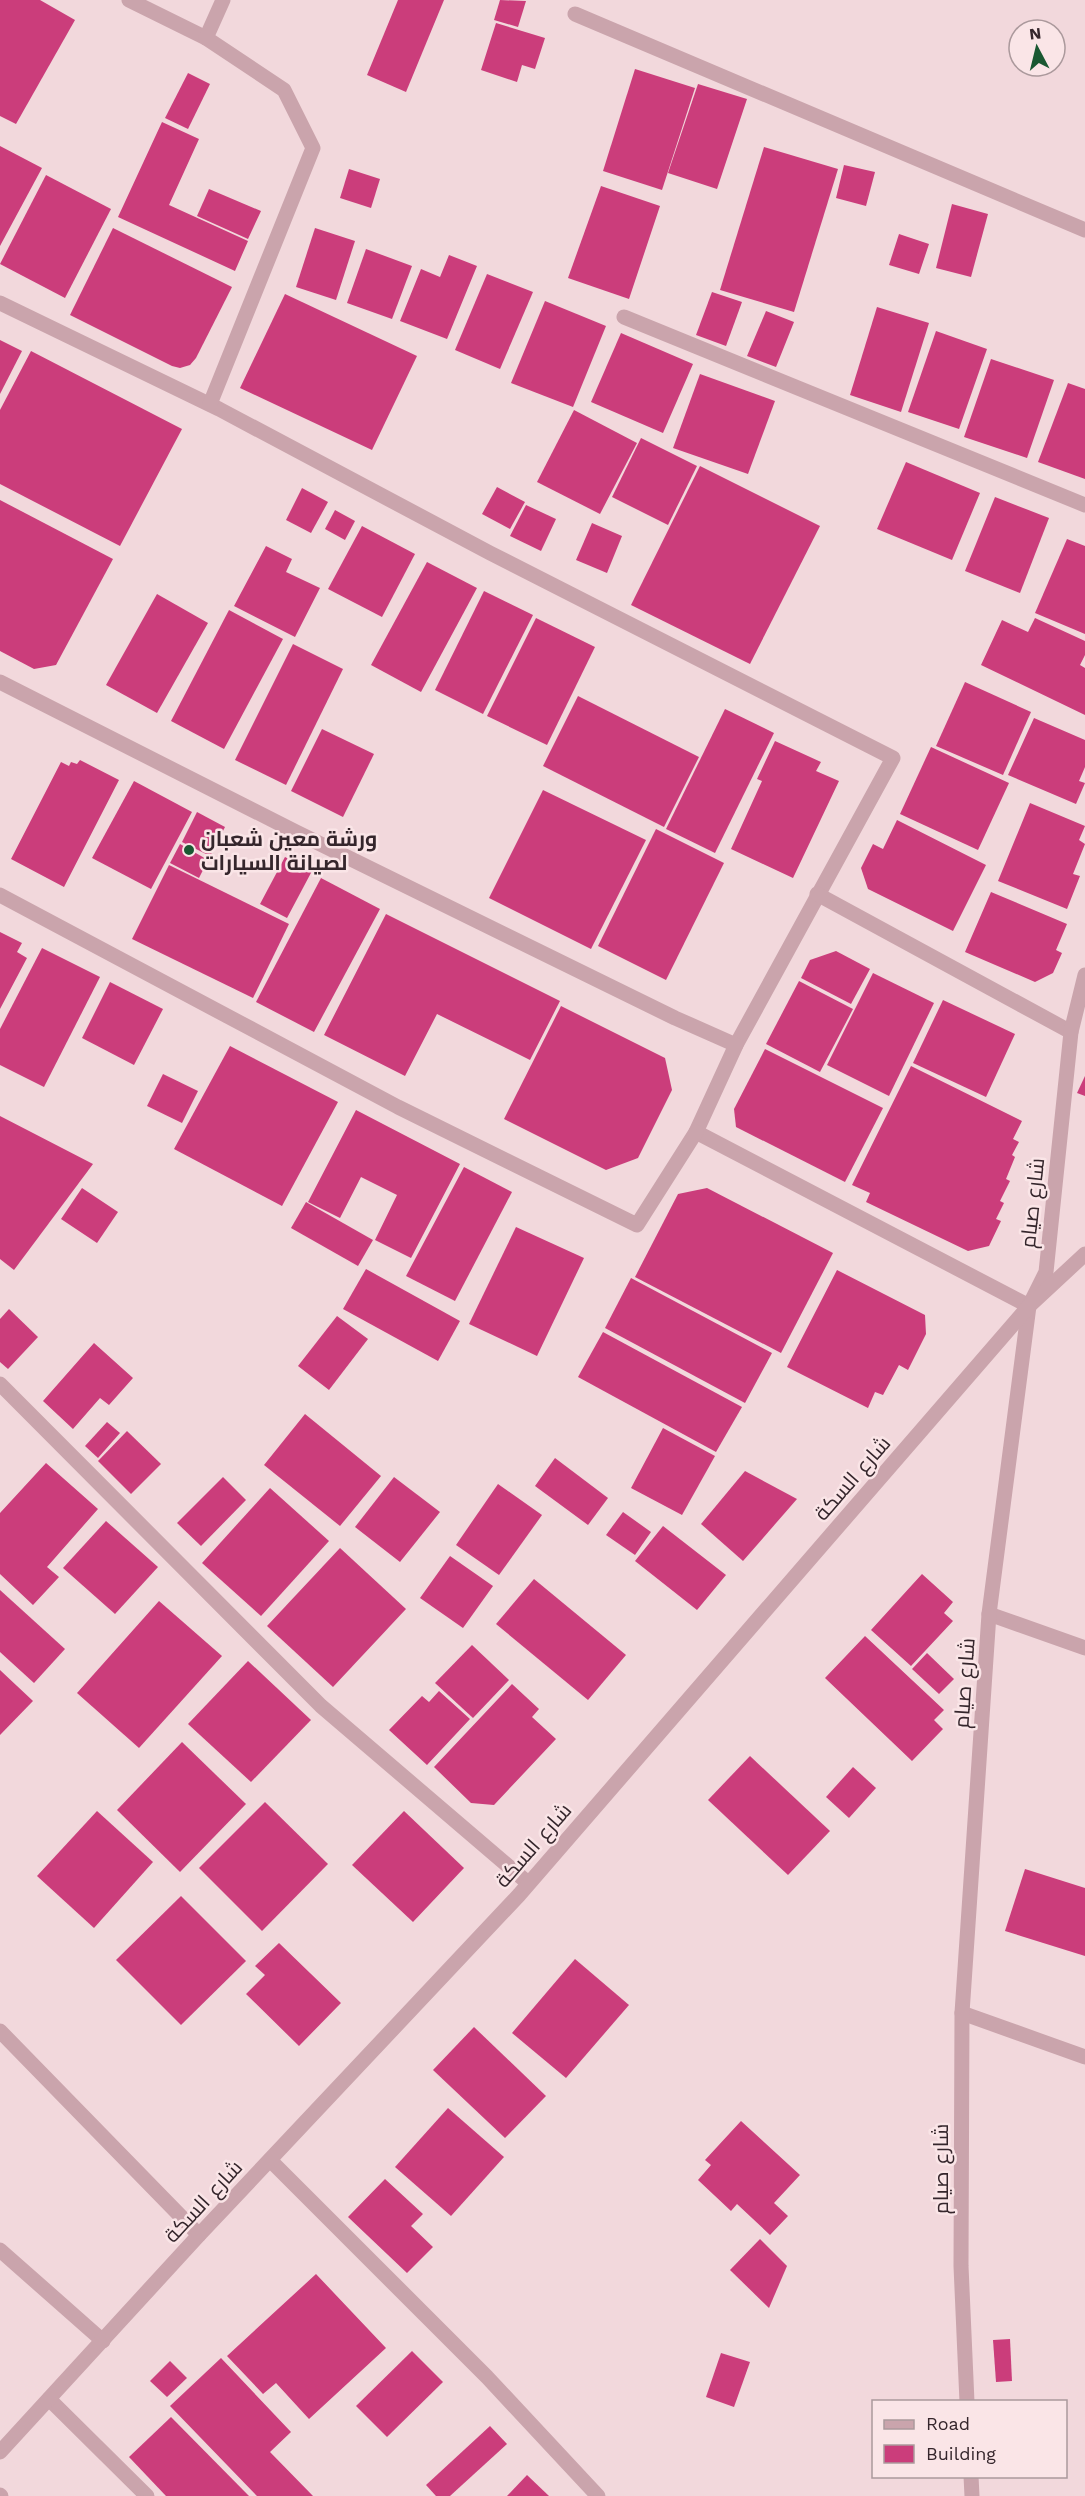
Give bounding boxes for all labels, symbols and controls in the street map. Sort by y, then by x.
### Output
north arrow [1007,18,1067,78]
text: N [1028,23,1042,44]
place label: ورشة معين شعبان لصيانة السيارات [201,826,377,875]
marker: ورشة معين شعبان لصيانة السيارات [182,843,196,857]
street label: شارع صيام [1015,1157,1051,1250]
street label: شارع السكة [809,1431,897,1526]
street label: شارع صيام [948,1637,982,1729]
street label: شارع السكة [490,1798,578,1893]
street label: شارع صيام [928,2124,955,2214]
street label: شارع السكة [159,2155,249,2249]
legend [872,2400,1067,2478]
text: Road [926,2413,970,2434]
text: Building [926,2443,996,2464]

